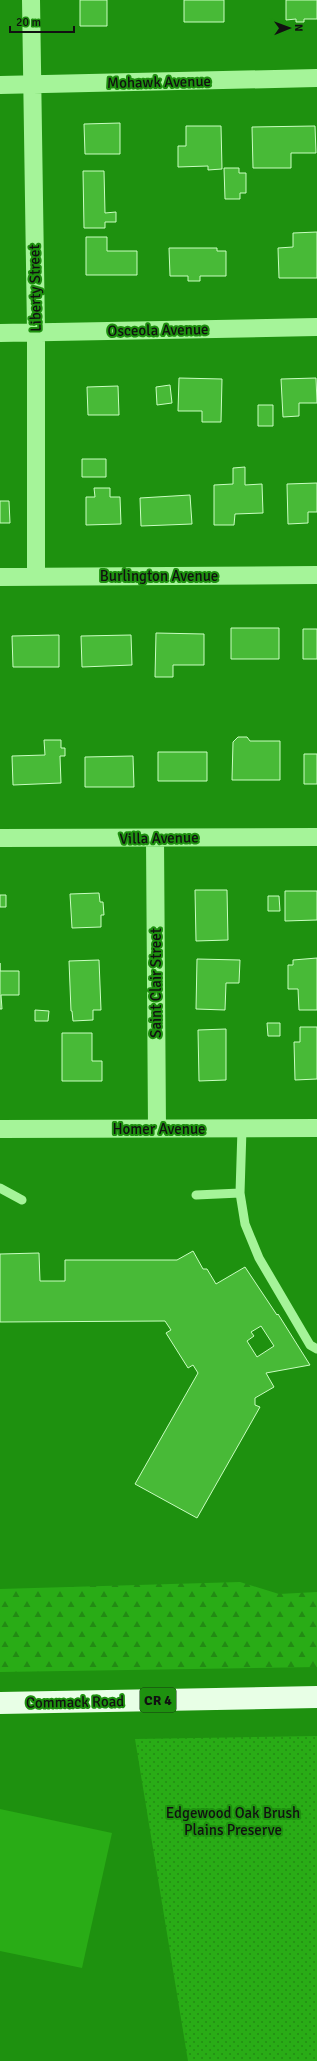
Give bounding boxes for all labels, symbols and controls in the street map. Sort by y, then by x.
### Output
scale bar [10,8,74,34]
north arrow [269,8,309,48]
text: 20 m [16,15,41,30]
text: N [292,24,305,32]
street label: Mohawk Avenue [107,72,211,92]
street label: Liberty Street [25,244,45,332]
street label: Osceola Avenue [107,320,209,340]
street label: Burlington Avenue [100,567,218,585]
street label: Villa Avenue [119,828,199,848]
street label: Saint Clair Street [147,928,165,1038]
street label: Homer Avenue [112,1120,206,1138]
road number: CR 4 [140,1688,176,1712]
street label: Commack Road [26,1692,124,1712]
park label: Edgewood Oak Brush Plains Preserve [166,1804,300,1839]

